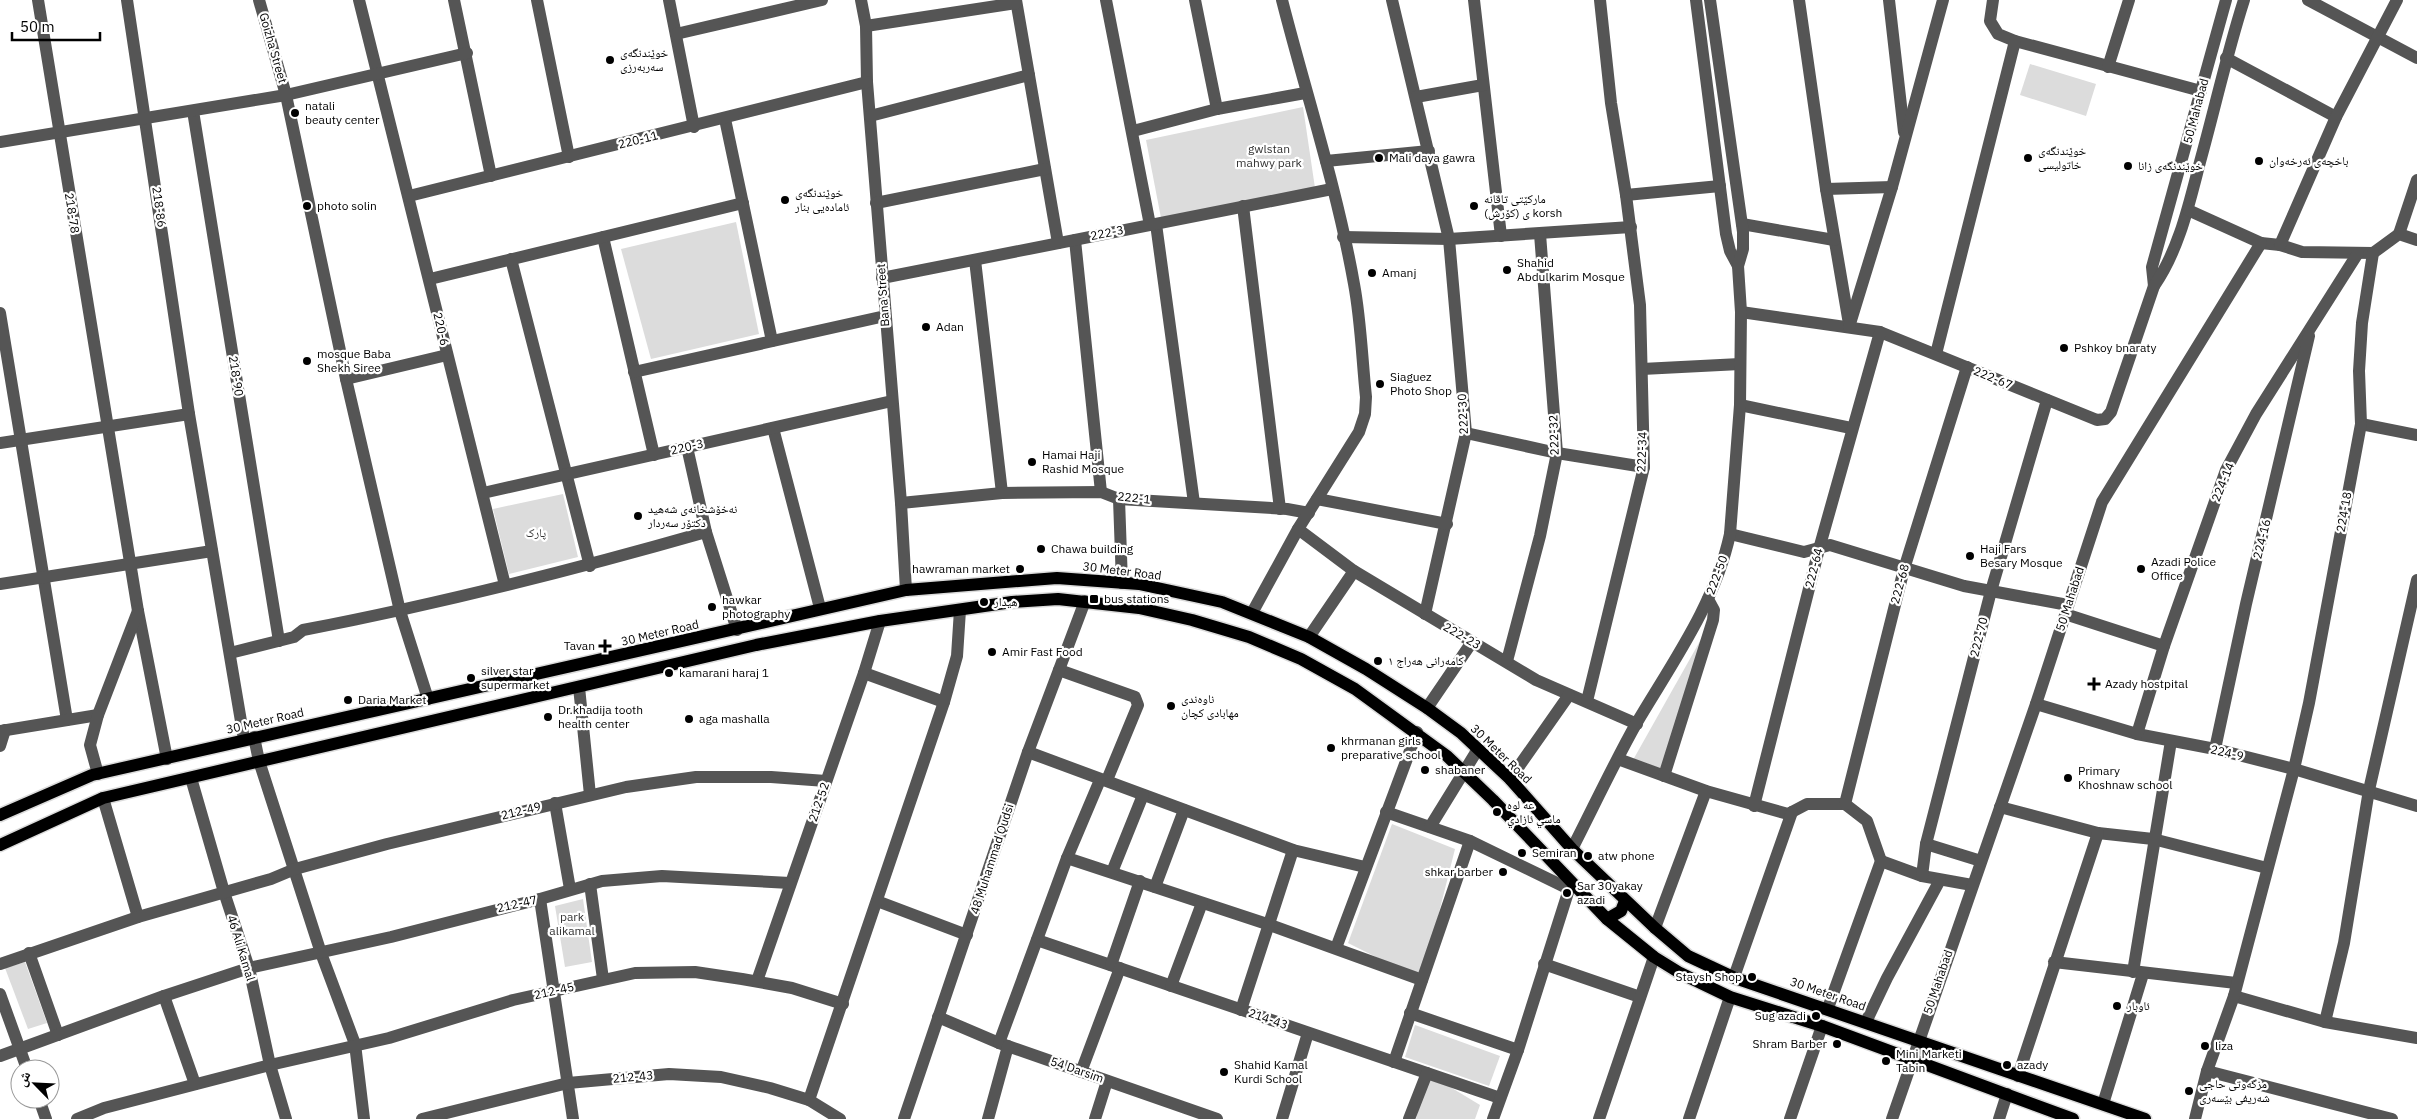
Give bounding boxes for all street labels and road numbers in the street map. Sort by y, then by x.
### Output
street label: Goizha Street [256,11,291,85]
street label: 50 Mahabad [2180,77,2211,145]
street label: 220-11 [616,127,659,152]
street label: 218-86 [149,186,170,228]
street label: 218-78 [62,192,83,234]
street label: 222-3 [1089,222,1125,243]
street label: Bana Street [873,263,892,327]
street label: 220-6 [430,311,453,347]
street label: 218-90 [226,355,247,397]
street label: 222-67 [1971,363,2015,392]
street label: 222-30 [1454,393,1471,435]
street label: 222-32 [1545,414,1562,456]
street label: 222-34 [1633,431,1650,473]
street label: 220-3 [669,435,705,458]
street label: 224-14 [2208,460,2237,504]
street label: 222-1 [1117,488,1152,507]
street label: 224-18 [2333,491,2354,533]
street label: 224-16 [2249,517,2274,560]
street label: 222-64 [1801,546,1826,589]
street label: 222-50 [1703,553,1731,597]
street label: 30 Meter Road [1082,558,1162,583]
street label: 222-68 [1887,562,1912,606]
street label: 50 Mahabad [2052,565,2087,633]
street label: 222-70 [1966,615,1991,658]
street label: 30 Meter Road [620,616,700,649]
street label: 222-23 [1441,619,1484,652]
street label: 30 Meter Road [225,704,305,737]
street label: 30 Meter Road [1468,721,1535,787]
street label: 224-9 [2209,741,2245,764]
street label: 212-52 [805,780,832,824]
street label: 212-49 [499,798,542,823]
street label: 48 Muhammad Qudsi [967,802,1016,916]
street label: 212-47 [495,892,538,915]
street label: 46 Ali Kamal [224,913,259,983]
street label: 50 Mahabad [1920,948,1956,1016]
street label: 30 Meter Road [1788,974,1868,1014]
street label: 212-45 [532,979,575,1002]
street label: 214-43 [1246,1005,1290,1032]
street label: 54 Darsim [1049,1053,1106,1086]
street label: 212-43 [612,1067,654,1086]

